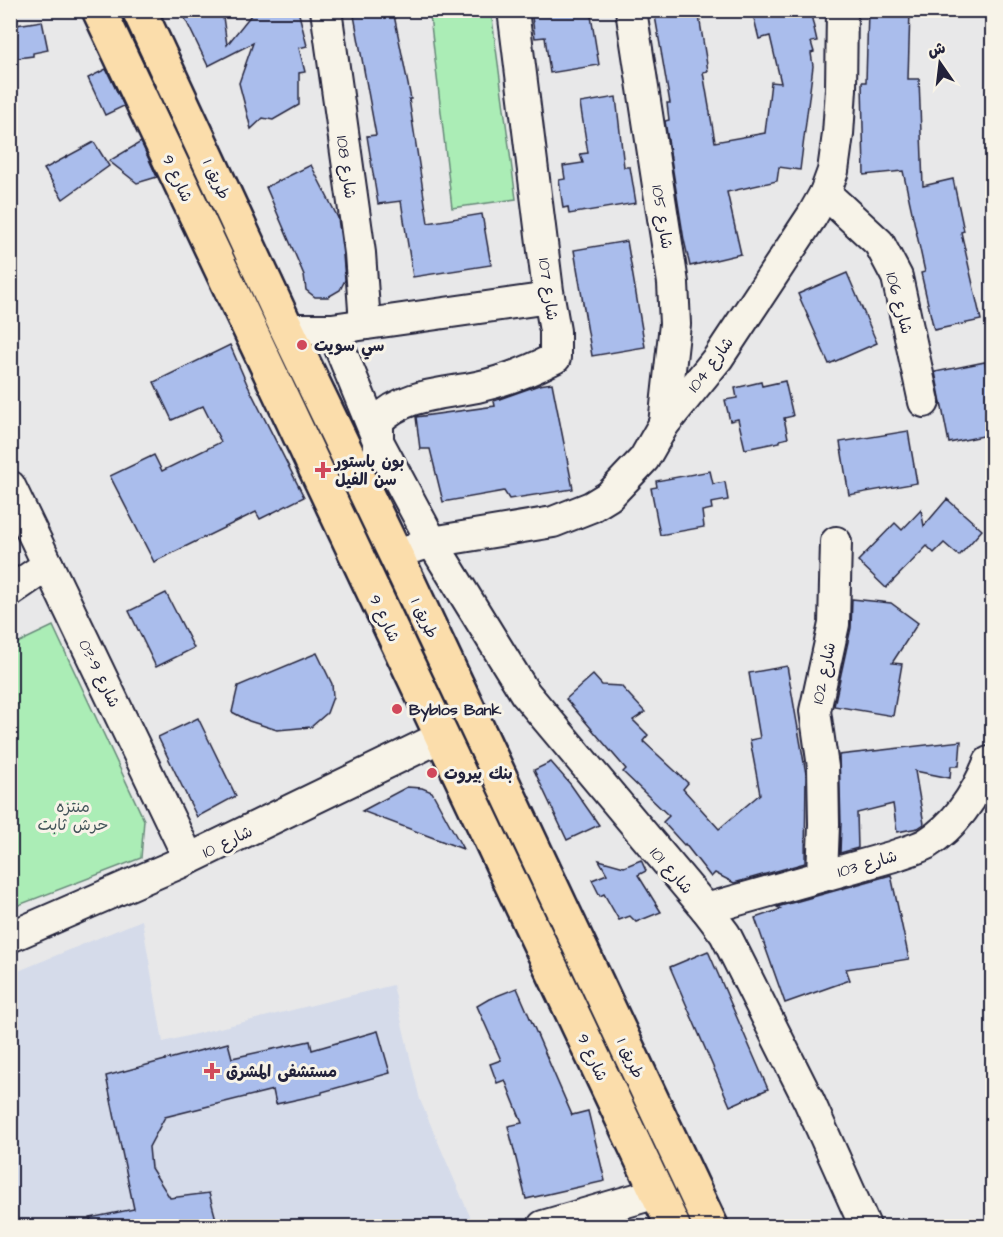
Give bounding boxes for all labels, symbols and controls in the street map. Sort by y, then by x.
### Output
north arrow [910,33,970,93]
text: ش [925,37,948,62]
street label: شارع 108 [331,134,361,200]
street label: شارع 9 [157,151,198,206]
street label: طريق 1 [197,156,235,203]
street label: شارع 105 [646,184,678,251]
street label: شارع 107 [533,256,563,322]
street label: شارع 106 [880,270,918,337]
street label: شارع 104 [683,332,739,397]
place label: سي سويت [314,335,384,360]
marker: سي سويت [295,338,309,352]
place label: بون باستور سن الفيل [333,451,404,491]
marker: بون باستور سن الفيل [316,463,330,477]
street label: شارع 9 [364,591,405,646]
street label: طريق 1 [405,595,443,642]
street label: شارع 9-03 [73,636,125,711]
street label: شارع 102 [807,640,841,706]
place label: Byblos Bank [409,699,502,722]
marker: Byblos Bank [390,702,404,716]
place label: بنك بيروت [444,763,513,785]
marker: بنك بيروت [425,766,439,780]
park label: منتزه حرش ثابت [38,796,108,836]
street label: شارع 10 [199,820,256,863]
street label: شارع 101 [645,843,698,899]
street label: شارع 103 [835,845,900,883]
street label: شارع 9 [572,1030,613,1085]
street label: طريق 1 [611,1035,649,1082]
place label: مستشفى المشرق [226,1061,337,1083]
marker: مستشفى المشرق [203,1062,221,1080]

